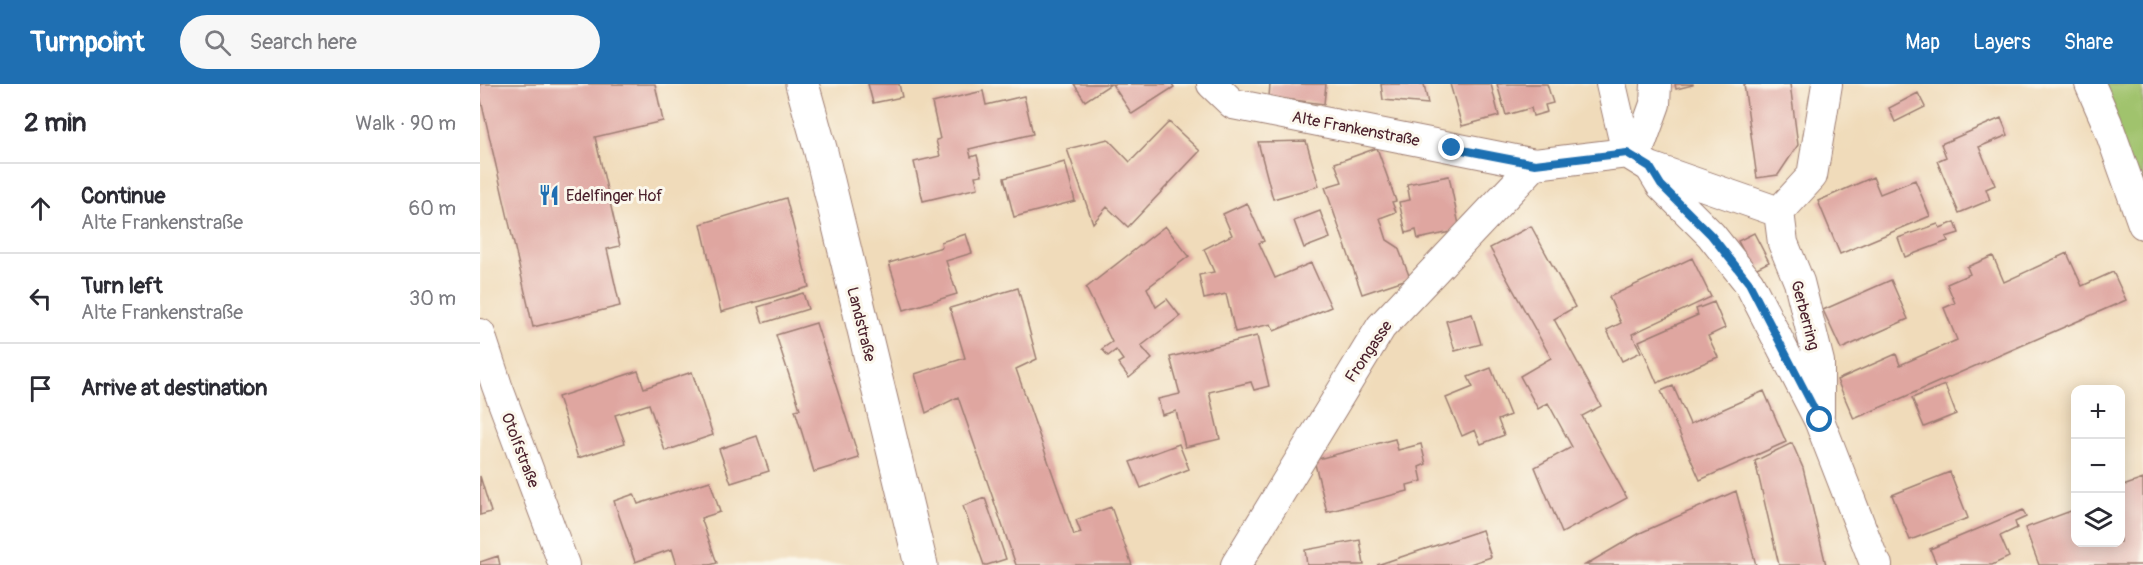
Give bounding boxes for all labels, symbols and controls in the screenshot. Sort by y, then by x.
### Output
search box [180,15,600,69]
text: Turnpoint [30,25,144,60]
icon: search [201,26,234,59]
text: Search here [249,28,357,56]
text: Map [1905,29,1940,56]
text: Layers [1973,29,2031,56]
text: Share [2064,29,2113,56]
text: 2 min [24,107,86,139]
street label: Alte Frankenstraße [1290,107,1421,151]
text: Walk · 90 m [355,111,456,136]
route end [1438,134,1464,160]
text: Continue [81,182,165,210]
restaurant icon: Edelfinger Hof [537,183,561,207]
place label: Edelfinger Hof [566,186,663,206]
icon: ahead [24,192,57,225]
text: 60 m [409,196,456,221]
text: Alte Frankenstraße [81,210,243,235]
text: Turn left [81,272,163,300]
street label: Gerberring [1786,278,1824,352]
icon: left [24,282,57,315]
street label: Landstraße [842,285,880,364]
text: 30 m [409,286,456,311]
text: Alte Frankenstraße [81,300,243,325]
street label: Frongasse [1341,317,1397,386]
icon: arrive [24,372,57,405]
text: Arrive at destination [81,374,267,402]
map controls [2071,385,2125,547]
button: + [2071,385,2125,439]
route start [1806,406,1832,432]
street label: Otolfstraße [497,410,544,491]
button: − [2071,439,2125,493]
button: layers [2071,493,2125,547]

